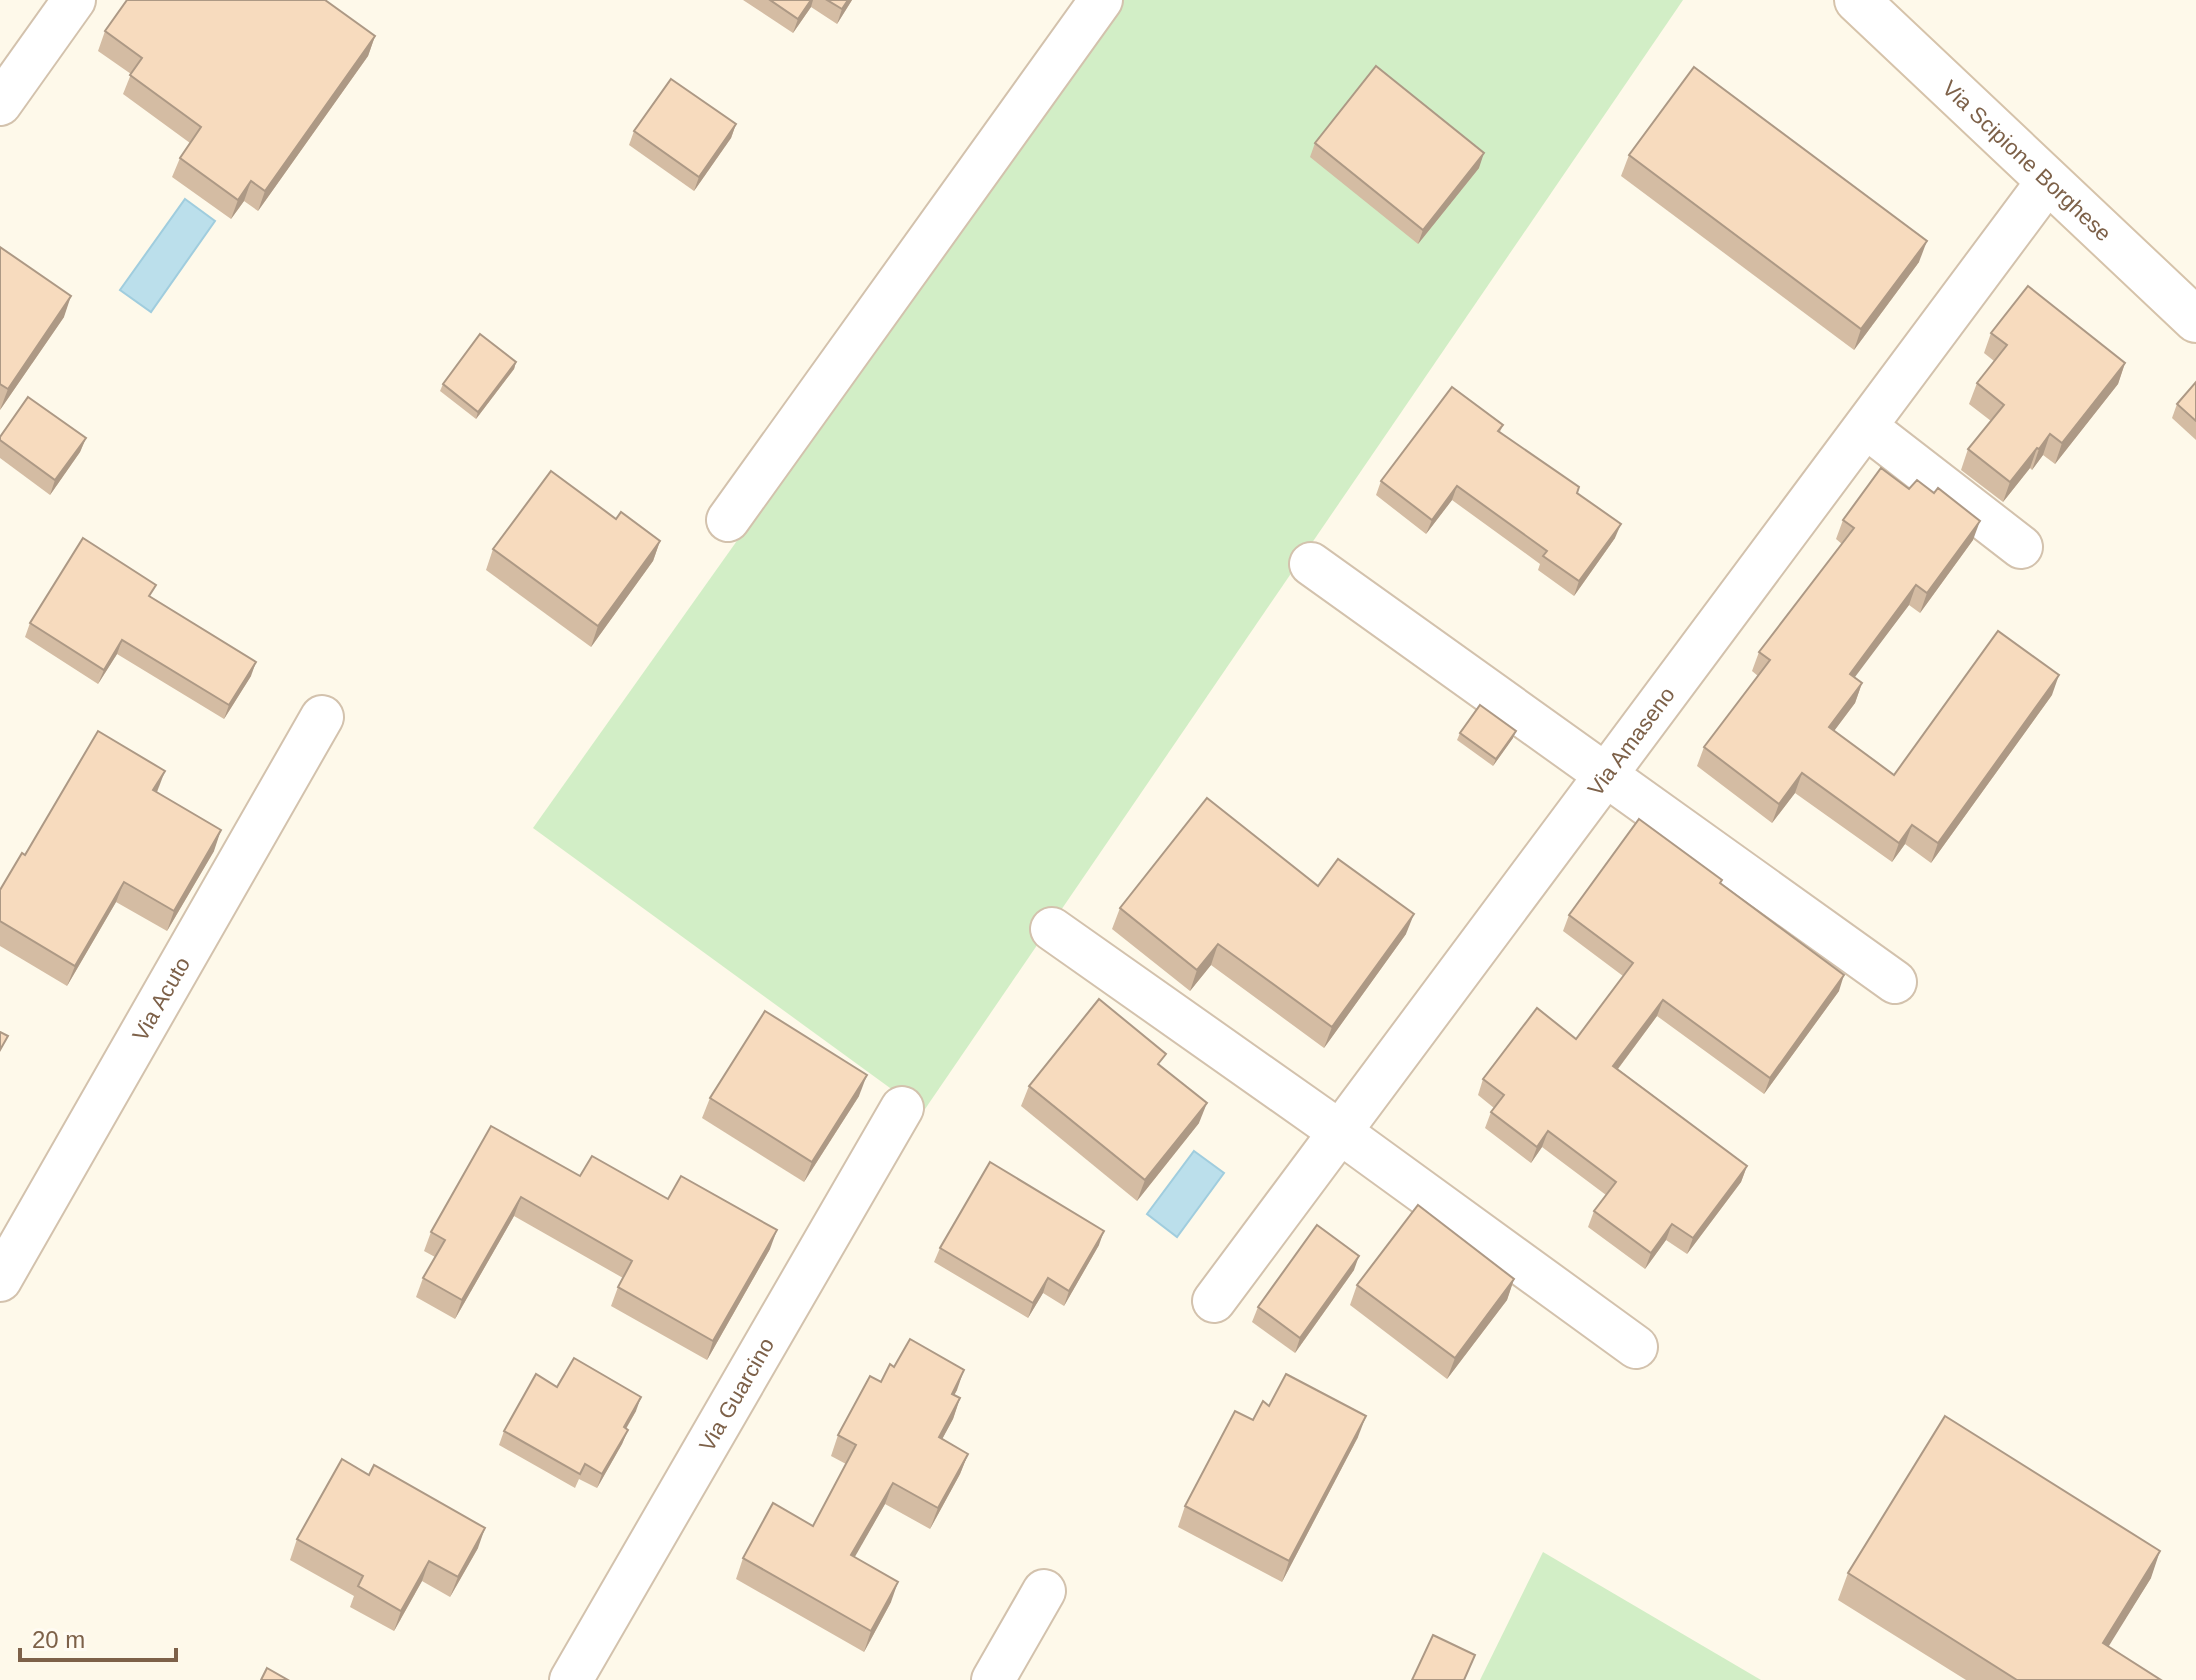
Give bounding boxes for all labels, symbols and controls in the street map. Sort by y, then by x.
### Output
street label: Via Scipione Borghese [1937,76,2116,246]
street label: Via Amaseno [1583,682,1680,801]
street label: Via Acuto [127,953,195,1045]
street label: Via Guarcino [694,1333,779,1456]
scale bar [20,1612,176,1662]
text: 20 m [32,1626,85,1653]

